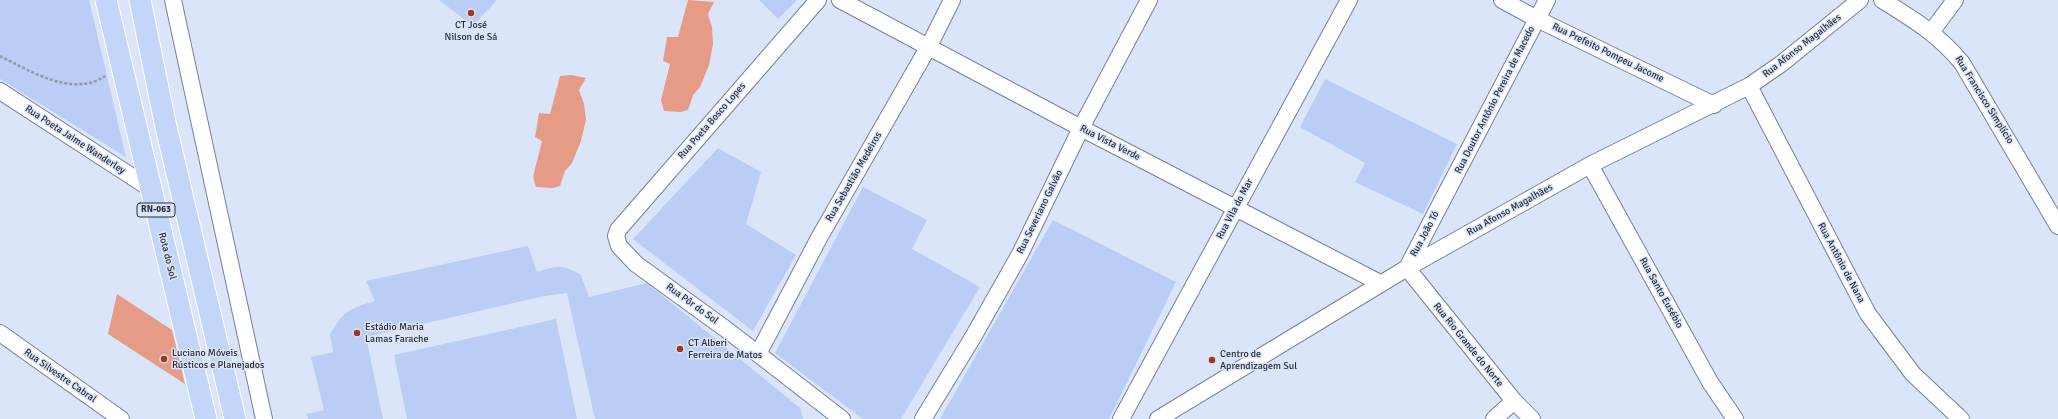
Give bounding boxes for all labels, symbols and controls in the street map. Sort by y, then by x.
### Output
marker: CT José Nilson de Sá [466,8,476,18]
street label: Rua Afonso Magalhães [1760,12,1844,80]
place label: CT José Nilson de Sá [445,19,497,42]
street label: Rua Prefeito Pompeu Jacome [1550,21,1666,85]
street label: Rua Doutor Antônio Pereira de Macedo [1452,24,1538,176]
street label: Rua Francisco Simplício [1952,54,2016,146]
street label: Rua Poeta Bosco Lopes [676,80,748,162]
street label: Rua Poeta Jaime Wanderley [23,103,127,177]
street label: Rua Vista Verde [1078,123,1142,163]
street label: Rua Sebastião Medeiros [823,130,885,224]
street label: Rua Severiano Galvão [1014,168,1066,256]
street label: Rua Vila do Mar [1214,177,1256,241]
street label: Rua Afonso Magalhães [1465,181,1555,239]
road number: RN-063 [137,203,175,217]
street label: Rua João Tó [1408,209,1442,259]
street label: Rua Antônio de Nana [1815,221,1867,305]
street label: Rota do Sol [155,231,179,281]
street label: Rua Santo Eusébio [1637,256,1685,330]
street label: Rua Pôr do Sol [664,281,720,327]
street label: Rua Rio Grande do Norte [1430,301,1506,389]
place label: Estádio Maria Lamas Farache [365,321,429,344]
marker: Estádio Maria Lamas Farache [352,328,362,338]
place label: CT Alberi Ferreira de Matos [688,337,762,360]
marker: CT Alberi Ferreira de Matos [675,344,685,354]
street label: Rua Silvestre Cabral [22,347,98,405]
place label: Luciano Móveis Rústicos e Planejados [172,347,264,370]
place label: Centro de Aprendizagem Sul [1220,348,1297,372]
marker: Luciano Móveis Rústicos e Planejados [159,354,169,364]
marker: Centro de Aprendizagem Sul [1207,355,1217,365]

